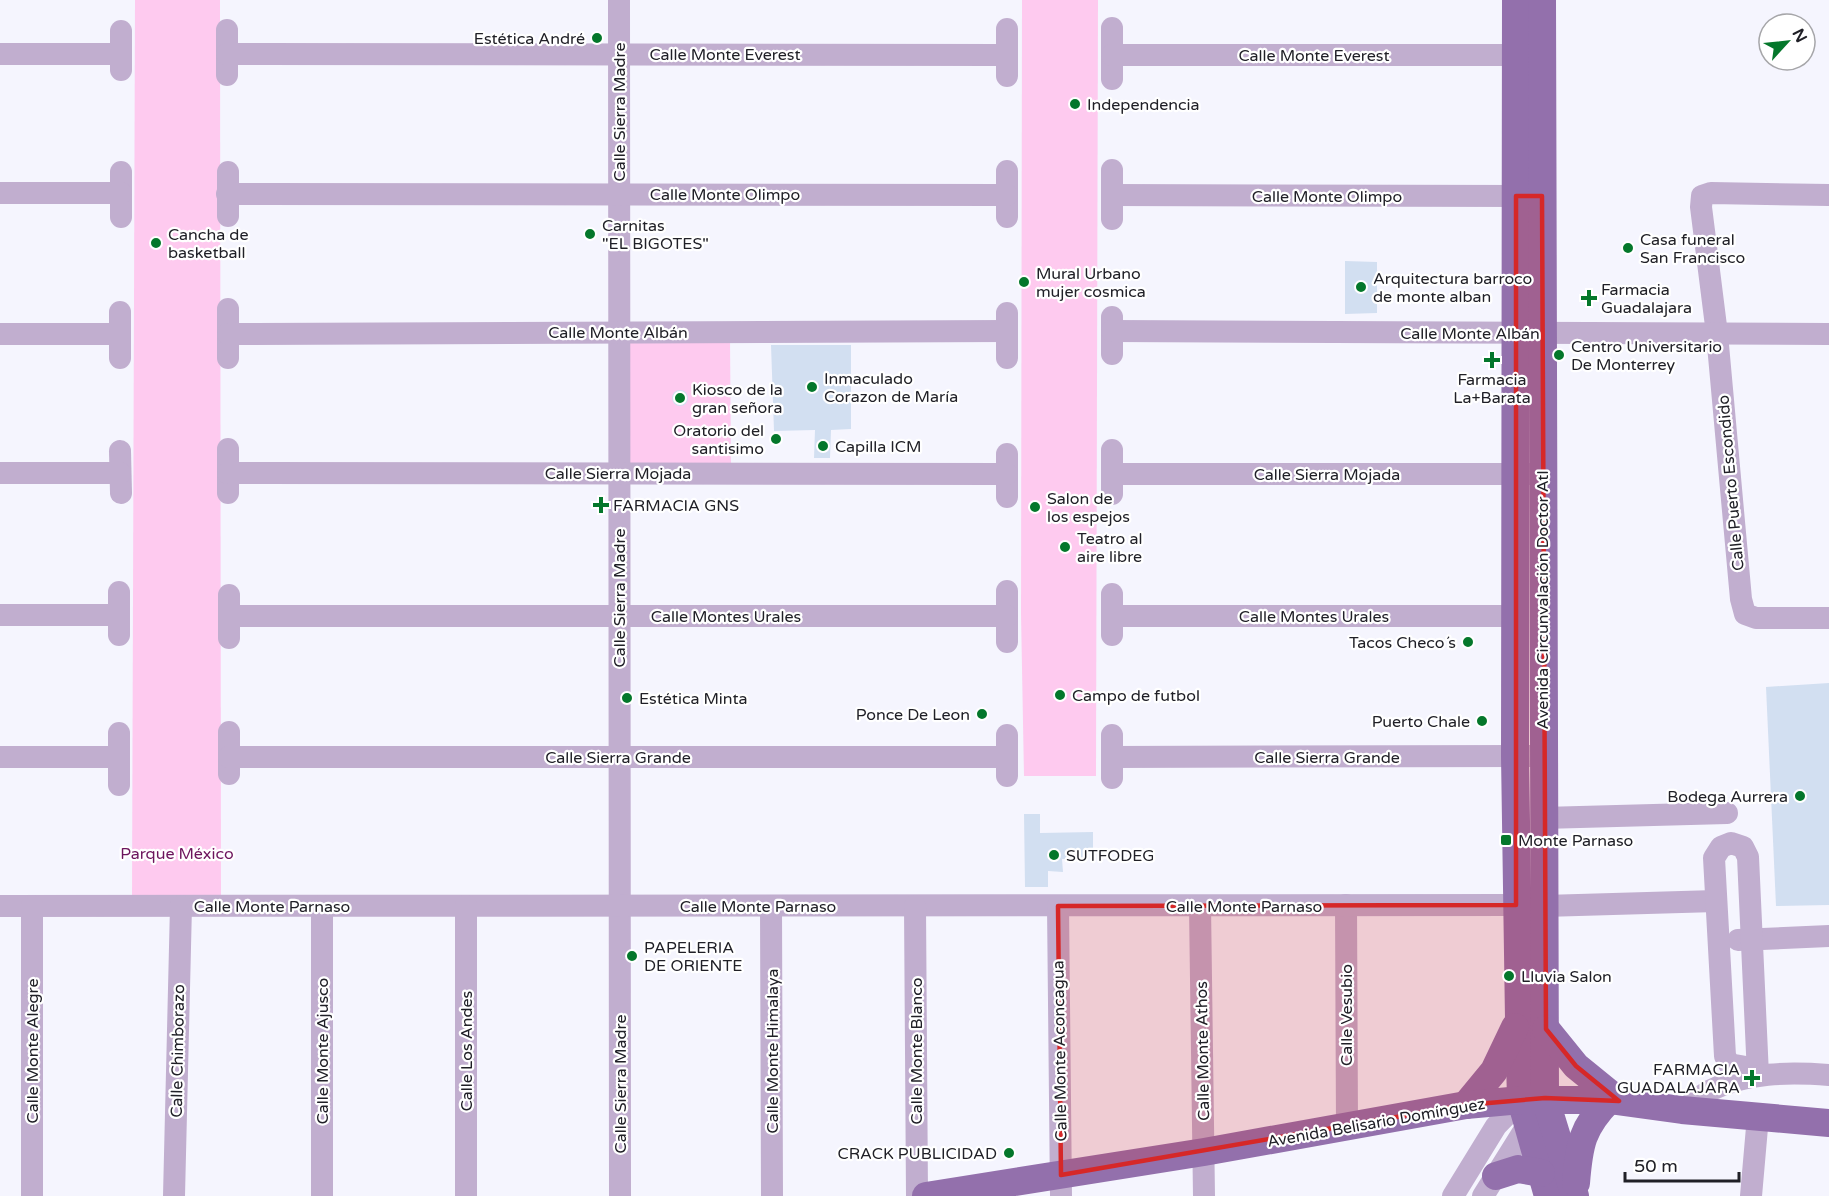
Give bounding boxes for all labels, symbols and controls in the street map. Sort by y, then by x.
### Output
north arrow [1757,12,1817,72]
text: N [1788,25,1811,46]
place label: Estética André [474,29,585,49]
marker: Estética André [590,31,604,45]
street label: Calle Sierra Madre [610,43,630,181]
street label: Calle Monte Everest [649,45,801,65]
street label: Calle Monte Everest [1238,46,1390,66]
place label: Independencia [1087,95,1200,115]
marker: Independencia [1068,97,1082,111]
street label: Calle Monte Olimpo [650,185,800,205]
street label: Calle Monte Olimpo [1252,187,1402,207]
place label: Carnitas "EL BIGOTES" [602,216,709,254]
place label: Cancha de basketball [168,225,248,263]
marker: Carnitas "EL BIGOTES" [583,227,597,241]
place label: Casa funeral San Francisco [1640,230,1745,268]
marker: Cancha de basketball [149,236,163,250]
marker: Casa funeral San Francisco [1621,241,1635,255]
place label: Mural Urbano mujer cosmica [1036,264,1146,302]
place label: Arquitectura barroco de monte alban [1373,269,1532,307]
marker: Mural Urbano mujer cosmica [1017,275,1031,289]
marker: Arquitectura barroco de monte alban [1354,280,1368,294]
place label: Farmacia Guadalajara [1601,280,1692,318]
marker: Farmacia Guadalajara [1582,291,1596,305]
street label: Calle Monte Albán [548,323,688,343]
street label: Calle Monte Albán [1400,324,1540,344]
place label: Centro Universitario De Monterrey [1571,337,1722,375]
marker: Centro Universitario De Monterrey [1552,348,1566,362]
marker: Farmacia La+Barata [1485,353,1499,367]
place label: Inmaculado Corazon de María [824,369,958,407]
place label: Farmacia La+Barata [1453,370,1531,408]
place label: Kiosco de la gran señora [692,380,783,418]
marker: Inmaculado Corazon de María [805,380,819,394]
marker: Kiosco de la gran señora [673,391,687,405]
street label: Calle Puerto Escondido [1713,394,1749,572]
place label: Oratorio del santisimo [673,421,764,459]
marker: Oratorio del santisimo [769,432,783,446]
place label: Capilla ICM [835,437,921,457]
marker: Capilla ICM [816,439,830,453]
street label: Calle Sierra Mojada [545,464,691,484]
street label: Calle Sierra Mojada [1254,465,1400,485]
street label: Avenida Circunvalación Doctor Atl [1533,471,1553,729]
place label: Salon de los espejos [1047,489,1130,527]
place label: FARMACIA GNS [613,496,739,516]
marker: FARMACIA GNS [594,498,608,512]
marker: Salon de los espejos [1028,500,1042,514]
street label: Calle Sierra Madre [610,529,630,667]
place label: Teatro al aire libre [1077,529,1142,567]
marker: Teatro al aire libre [1058,540,1072,554]
street label: Calle Montes Urales [651,607,801,627]
street label: Calle Montes Urales [1239,607,1389,627]
place label: Tacos Checo´s [1349,633,1456,653]
marker: Tacos Checo´s [1461,635,1475,649]
place label: Campo de futbol [1072,686,1200,706]
marker: Campo de futbol [1053,688,1067,702]
place label: Estética Minta [639,689,748,709]
marker: Estética Minta [620,691,634,705]
place label: Ponce De Leon [856,705,970,725]
marker: Ponce De Leon [975,707,989,721]
place label: Puerto Chale [1372,712,1470,732]
marker: Puerto Chale [1475,714,1489,728]
street label: Calle Sierra Grande [545,748,691,768]
street label: Calle Sierra Grande [1254,748,1400,768]
place label: Bodega Aurrera [1667,787,1788,807]
marker: Bodega Aurrera [1793,789,1807,803]
place label: Monte Parnaso [1518,831,1633,851]
marker: Monte Parnaso [1499,833,1513,847]
park label: Parque México [120,844,234,864]
place label: SUTFODEG [1066,846,1154,866]
marker: SUTFODEG [1047,848,1061,862]
street label: Calle Monte Parnaso [194,897,350,917]
street label: Calle Monte Parnaso [680,897,836,917]
street label: Calle Monte Parnaso [1166,897,1322,917]
place label: PAPELERIA DE ORIENTE [644,938,742,976]
marker: PAPELERIA DE ORIENTE [625,949,639,963]
street label: Calle Monte Aconcagua [1048,960,1072,1142]
street label: Calle Vesubio [1337,964,1357,1066]
place label: Lluvia Salon [1521,967,1612,987]
street label: Calle Monte Himalaya [763,969,783,1133]
marker: Lluvia Salon [1502,969,1516,983]
street label: Calle Monte Ajusco [313,978,333,1124]
street label: Calle Monte Blanco [907,978,927,1124]
street label: Calle Monte Alegre [23,979,43,1123]
street label: Calle Monte Athos [1192,981,1214,1121]
street label: Calle Chimborazo [167,984,189,1118]
street label: Calle Los Andes [457,991,477,1111]
street label: Calle Sierra Madre [611,1015,631,1153]
place label: FARMACIA GUADALAJARA [1617,1060,1740,1098]
marker: FARMACIA GUADALAJARA [1745,1071,1759,1085]
street label: Avenida Belisario Domínguez [1266,1094,1487,1152]
place label: CRACK PUBLICIDAD [838,1144,997,1164]
scale bar [1625,1145,1739,1183]
marker: CRACK PUBLICIDAD [1002,1146,1016,1160]
text: 50 m [1634,1155,1678,1177]

